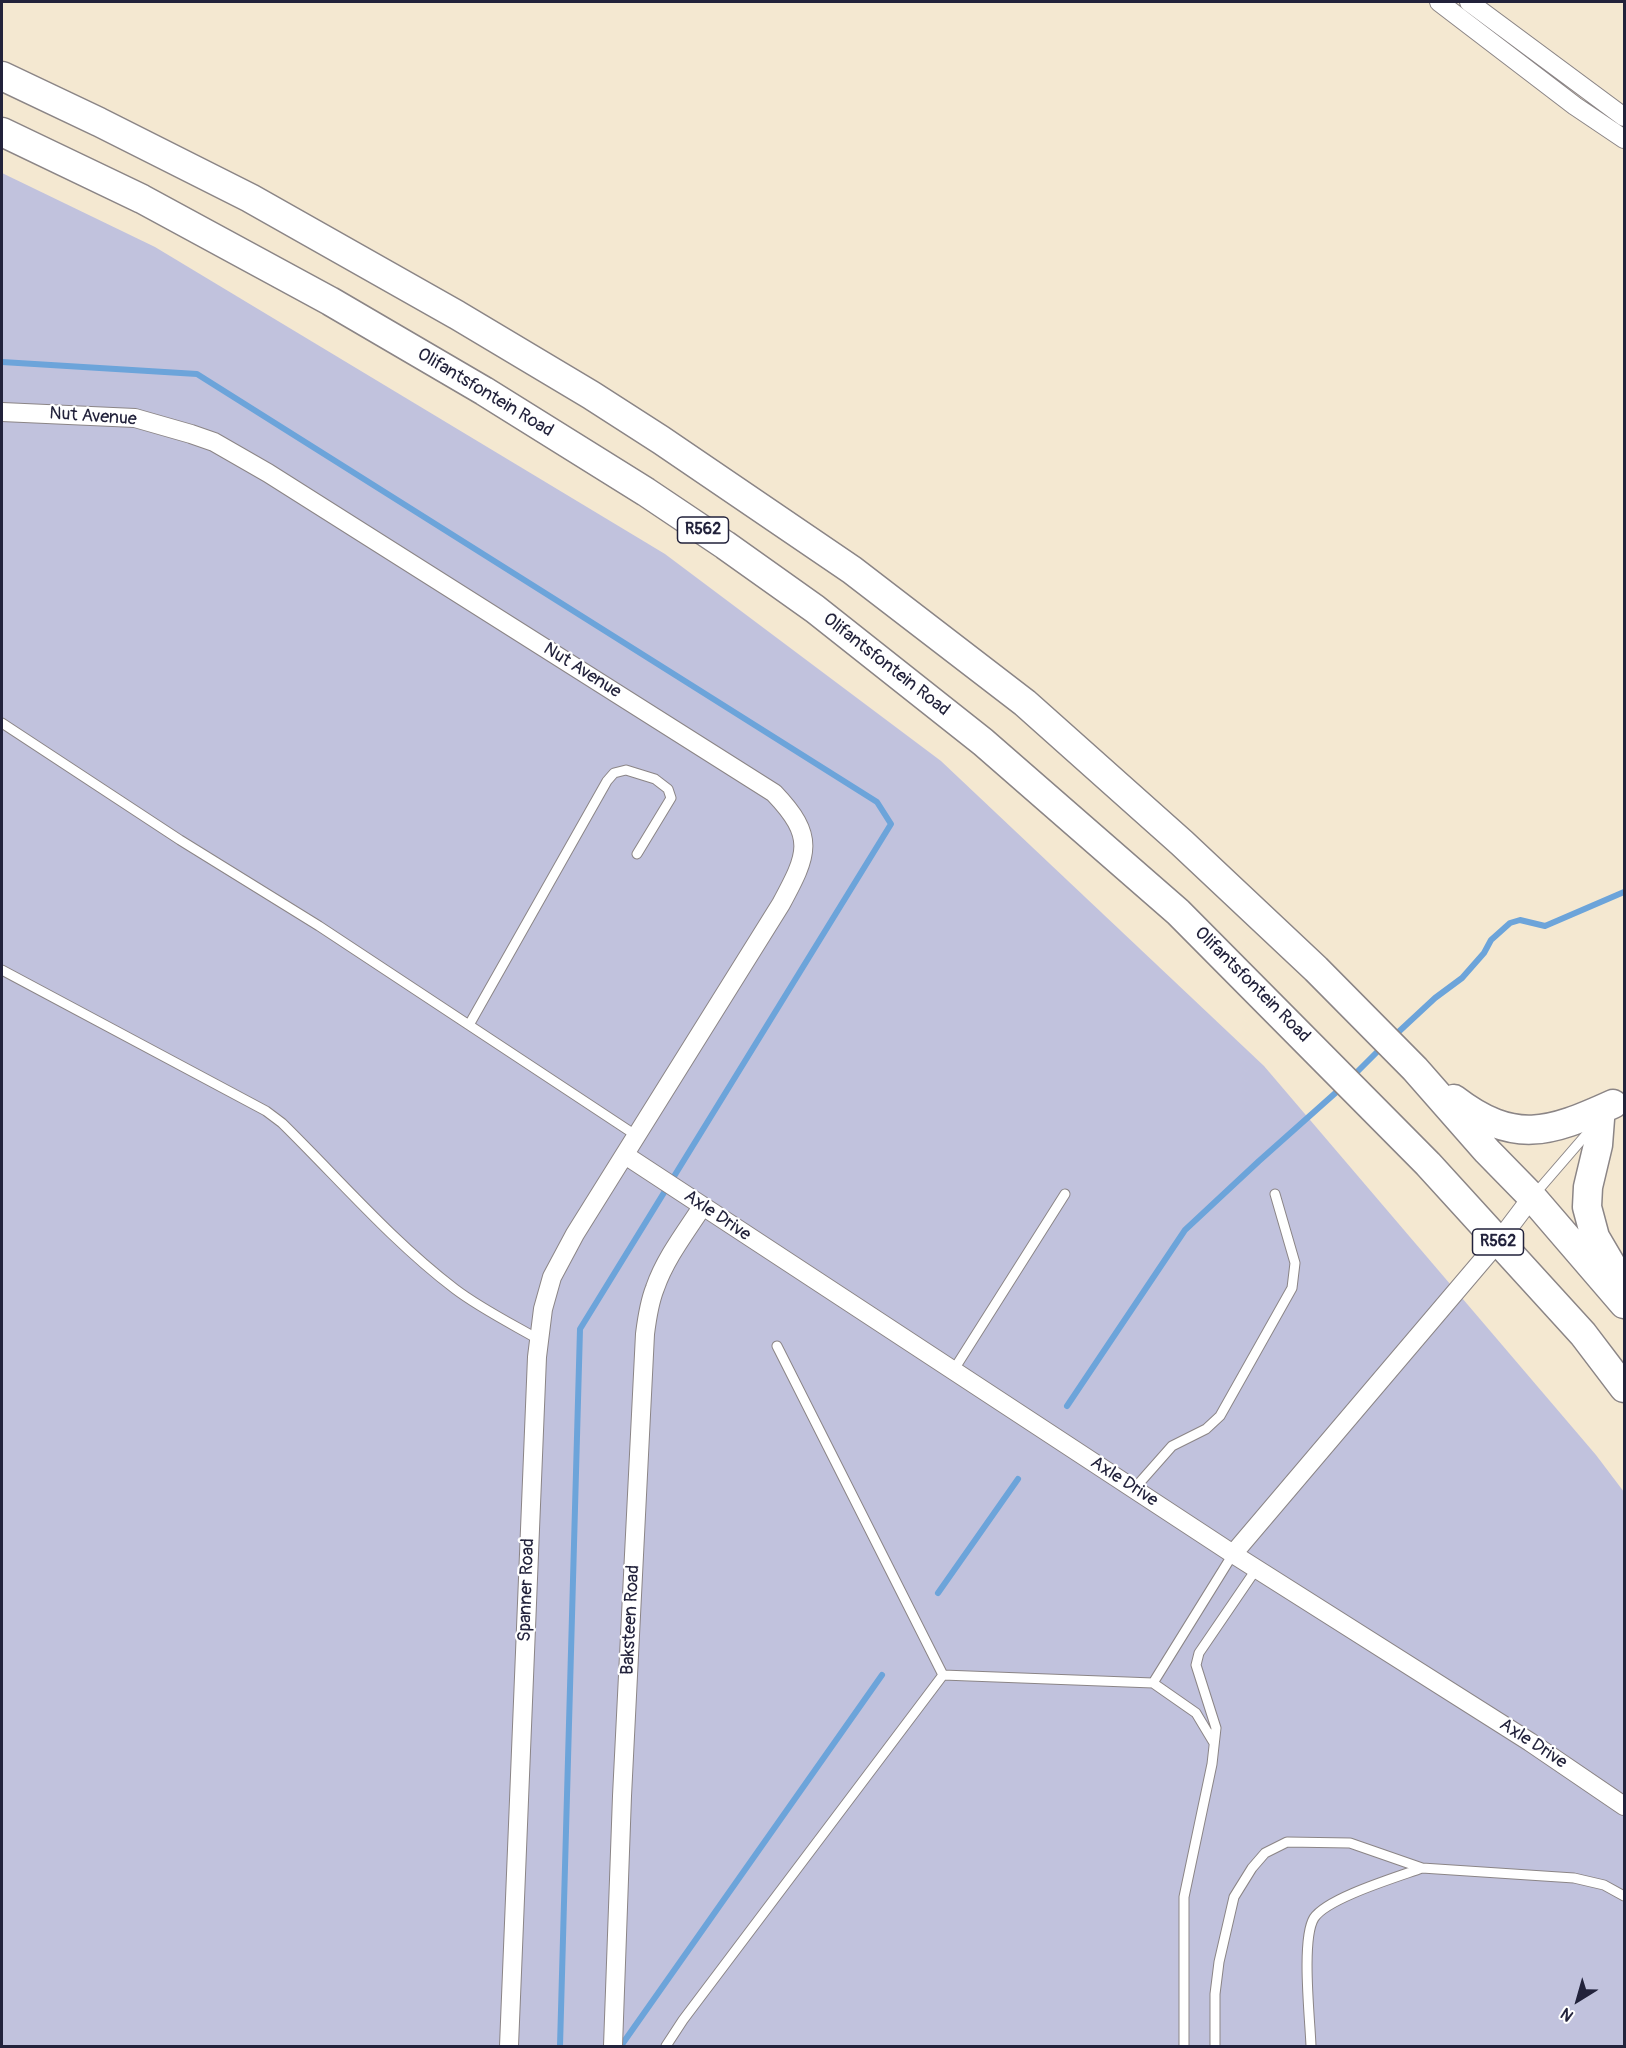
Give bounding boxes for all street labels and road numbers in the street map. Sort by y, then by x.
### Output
street label: Olifantsfontein Road [413,344,557,442]
street label: Nut Avenue [48,403,138,431]
road number: R562 [678,517,728,543]
street label: Olifantsfontein Road [818,609,954,721]
street label: Nut Avenue [539,639,625,703]
street label: Olifantsfontein Road [1190,923,1314,1047]
street label: Axle Drive [679,1186,755,1246]
road number: R562 [1472,1229,1524,1255]
street label: Axle Drive [1086,1452,1162,1512]
street label: Spanner Road [514,1538,540,1642]
street label: Baksteen Road [617,1564,645,1676]
street label: Axle Drive [1495,1714,1571,1774]

